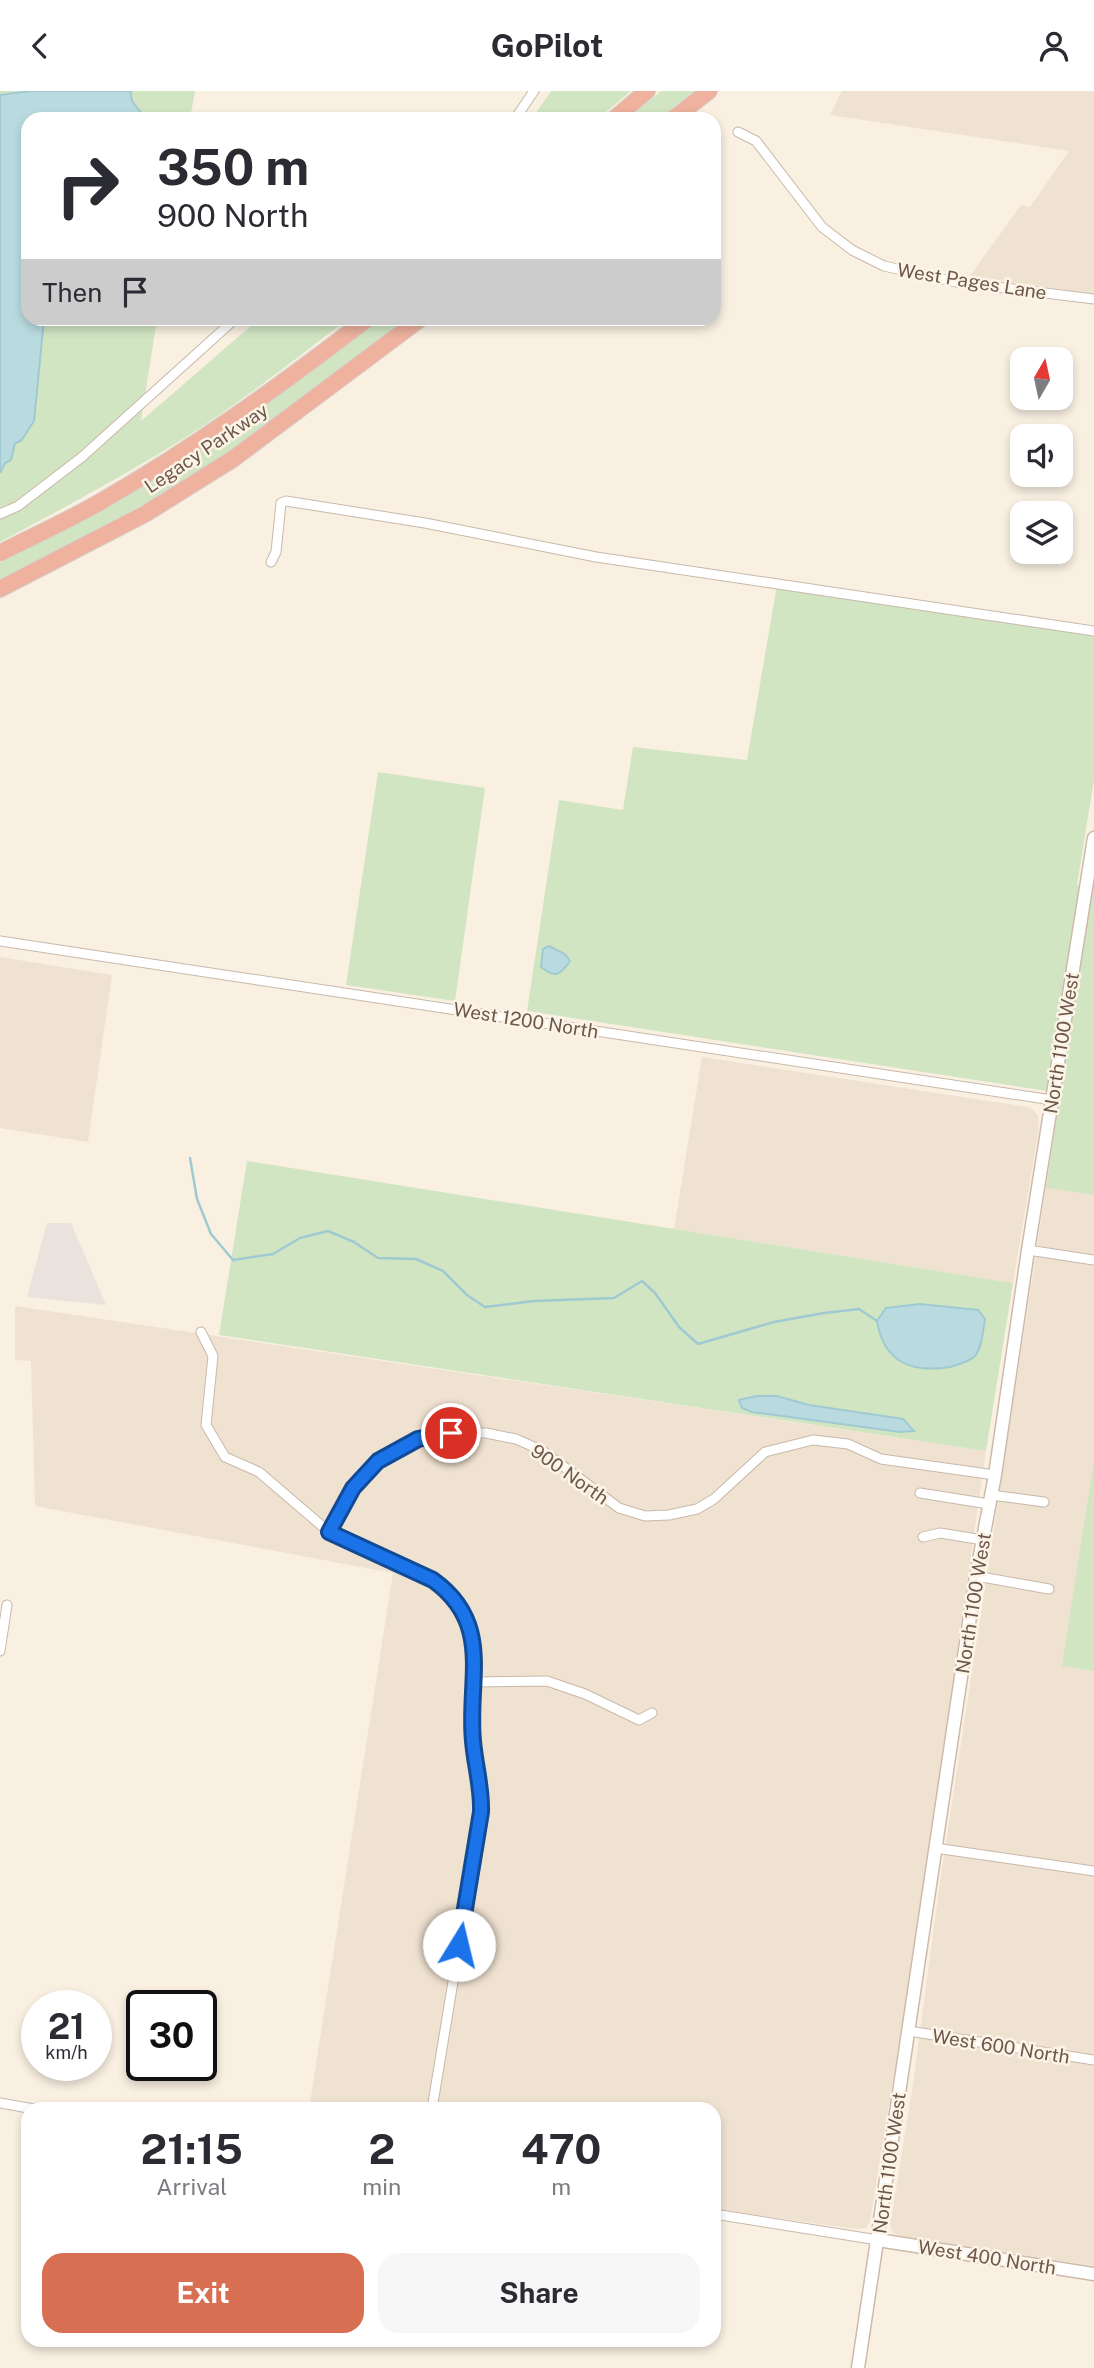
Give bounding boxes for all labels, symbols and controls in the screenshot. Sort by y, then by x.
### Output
icon: back [21,27,59,65]
text: GoPilot [491,27,603,64]
icon: person [1035,27,1073,65]
text: 350 m [157,138,309,196]
icon: right [42,140,133,231]
text: 900 North [157,197,308,234]
street label: West Pages Lane [896,258,1048,304]
icon: arrive [116,273,154,311]
text: Then [42,277,102,308]
north arrow [1010,347,1073,409]
map controls [1010,347,1073,564]
street label: Legacy Parkway [140,399,272,497]
button: sound [1010,424,1073,487]
button: layers [1010,501,1073,564]
street label: North 1100 West [1039,971,1083,1115]
street label: West 1200 North [452,998,600,1042]
pin [421,1403,481,1463]
icon: arrive [432,1414,470,1452]
street label: 900 North [527,1439,613,1509]
street label: North 1100 West [951,1531,995,1675]
position arrow [422,1908,496,1982]
speed limit sign: 30 [126,1990,217,2081]
text: 21 [48,2006,85,2047]
street label: West 600 North [931,2024,1071,2068]
text: km/h [45,2042,88,2063]
street label: North 1100 West [868,2091,910,2235]
text: 21:15 [141,2124,243,2173]
text: 2 [369,2124,395,2173]
text: 470 [521,2124,601,2173]
text: Arrival [156,2173,227,2200]
text: min [362,2173,401,2200]
text: m [551,2173,571,2200]
street label: West 400 North [916,2235,1058,2279]
button: Exit [42,2253,364,2333]
button: Share [378,2253,700,2333]

